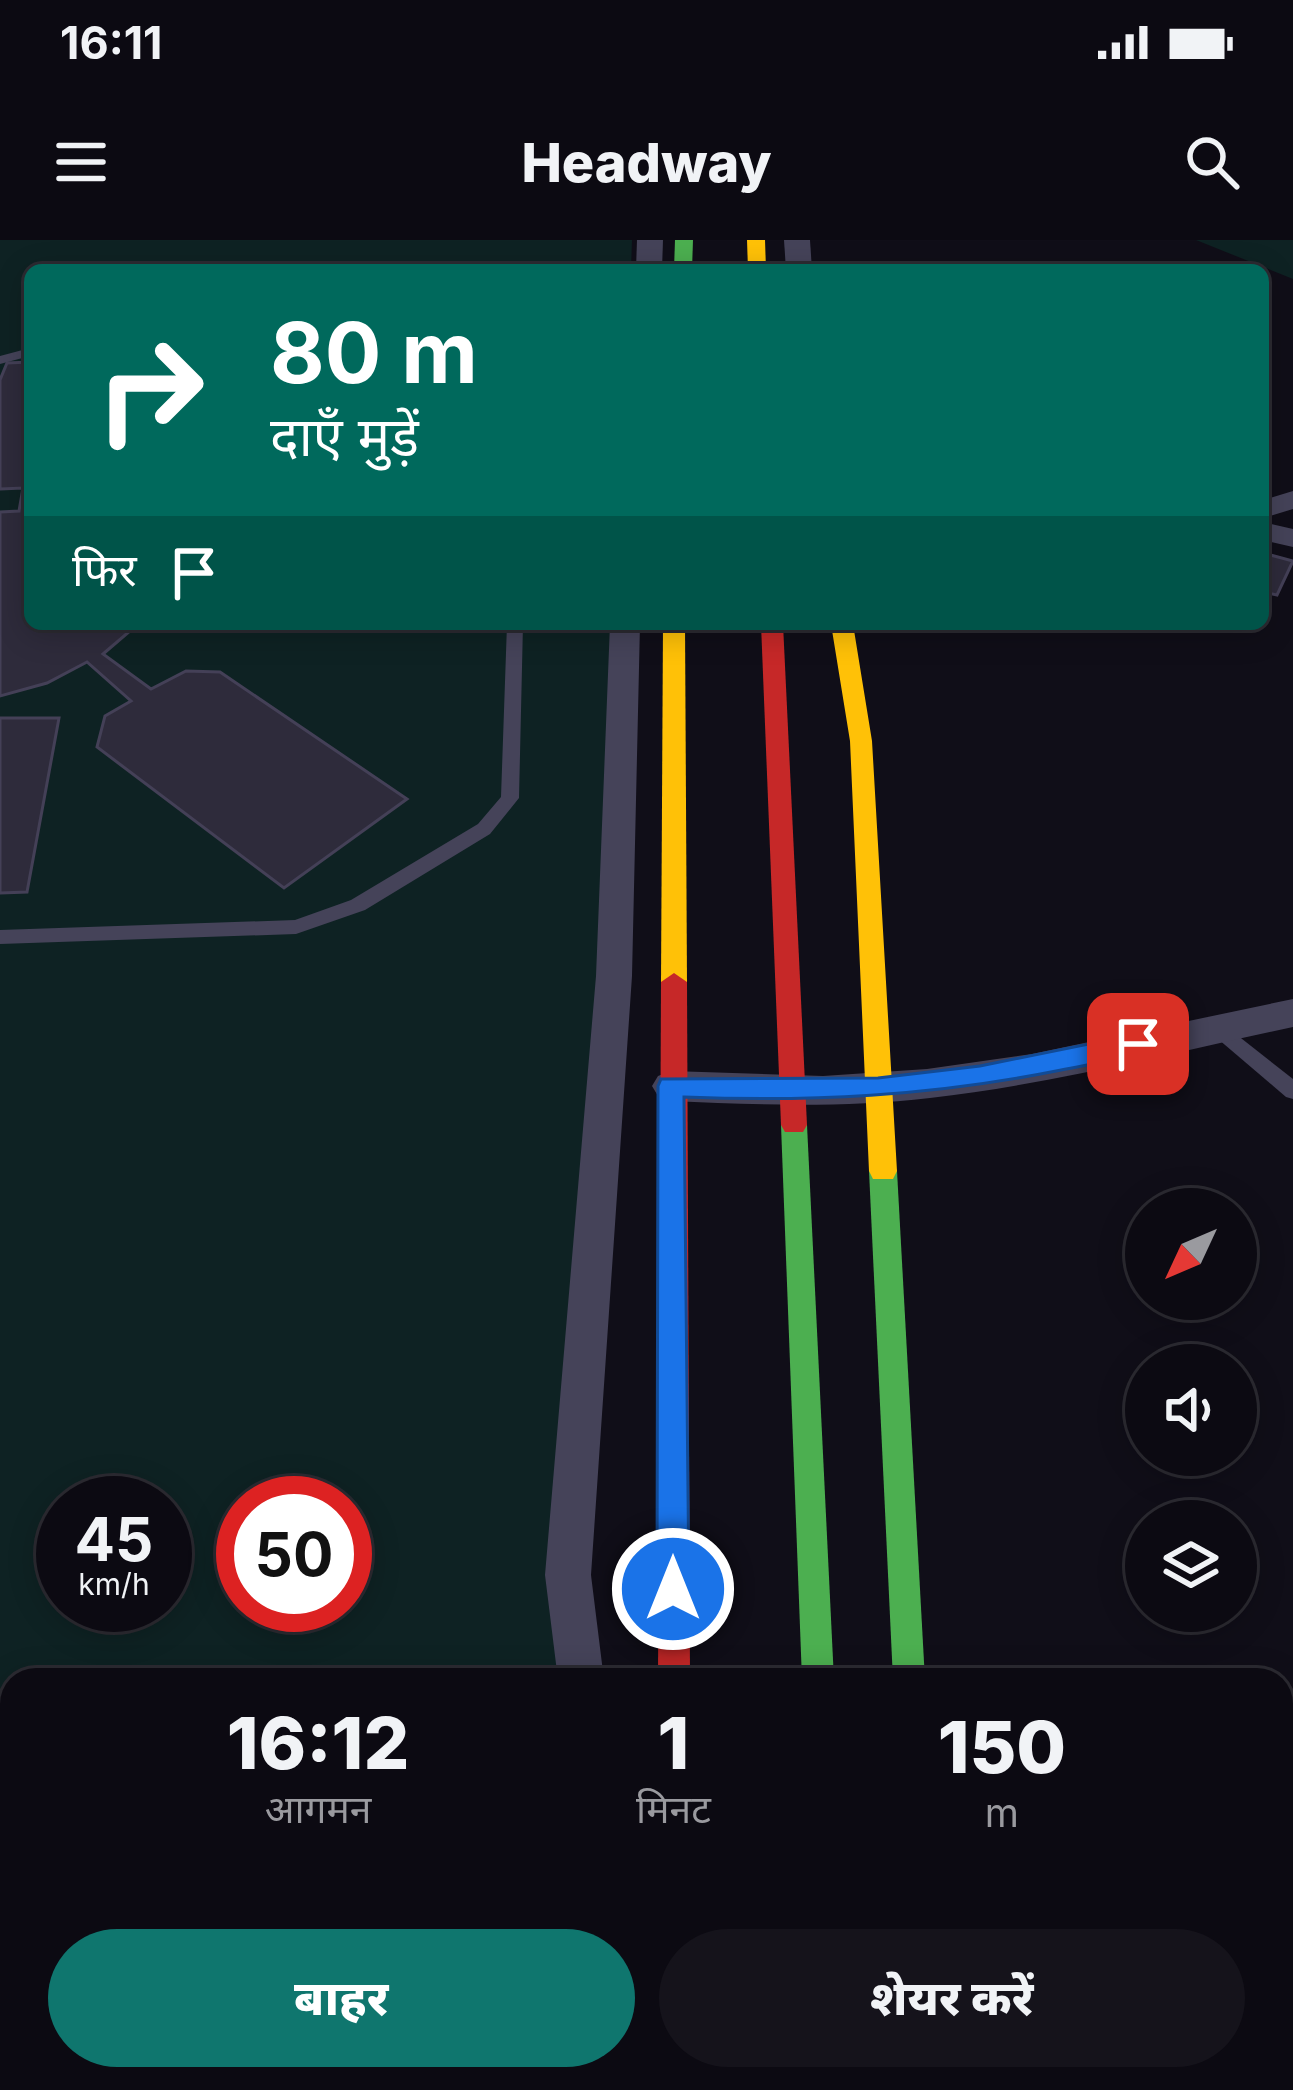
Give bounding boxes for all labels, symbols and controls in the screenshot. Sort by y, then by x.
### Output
text: 16:11 [60,15,162,70]
icon: menu [48,129,114,195]
icon: search [1179,129,1245,195]
text: Headway [521,130,772,195]
text: 80 m [270,302,478,403]
icon: right [72,312,228,468]
text: दाएँ मुड़ें [270,404,419,469]
icon: arrive [161,540,227,606]
text: फिर [72,542,137,597]
pin [1087,993,1189,1095]
icon: arrive [1105,1011,1171,1077]
north arrow [1125,1188,1257,1320]
map controls [1125,1188,1257,1632]
button: sound [1125,1344,1257,1476]
speed limit sign: 50 [216,1476,372,1632]
button: layers [1125,1500,1257,1632]
text: 45 [75,1503,153,1575]
position arrow [610,1526,736,1652]
text: km/h [78,1566,150,1602]
text: 16:12 [227,1699,409,1786]
text: 1 [658,1699,689,1786]
text: 150 [938,1703,1066,1790]
text: आगमन [265,1785,371,1832]
text: मिनट [636,1785,711,1832]
text: m [985,1789,1019,1836]
button: बाहर [48,1929,635,2067]
button: शेयर करें [659,1929,1245,2067]

